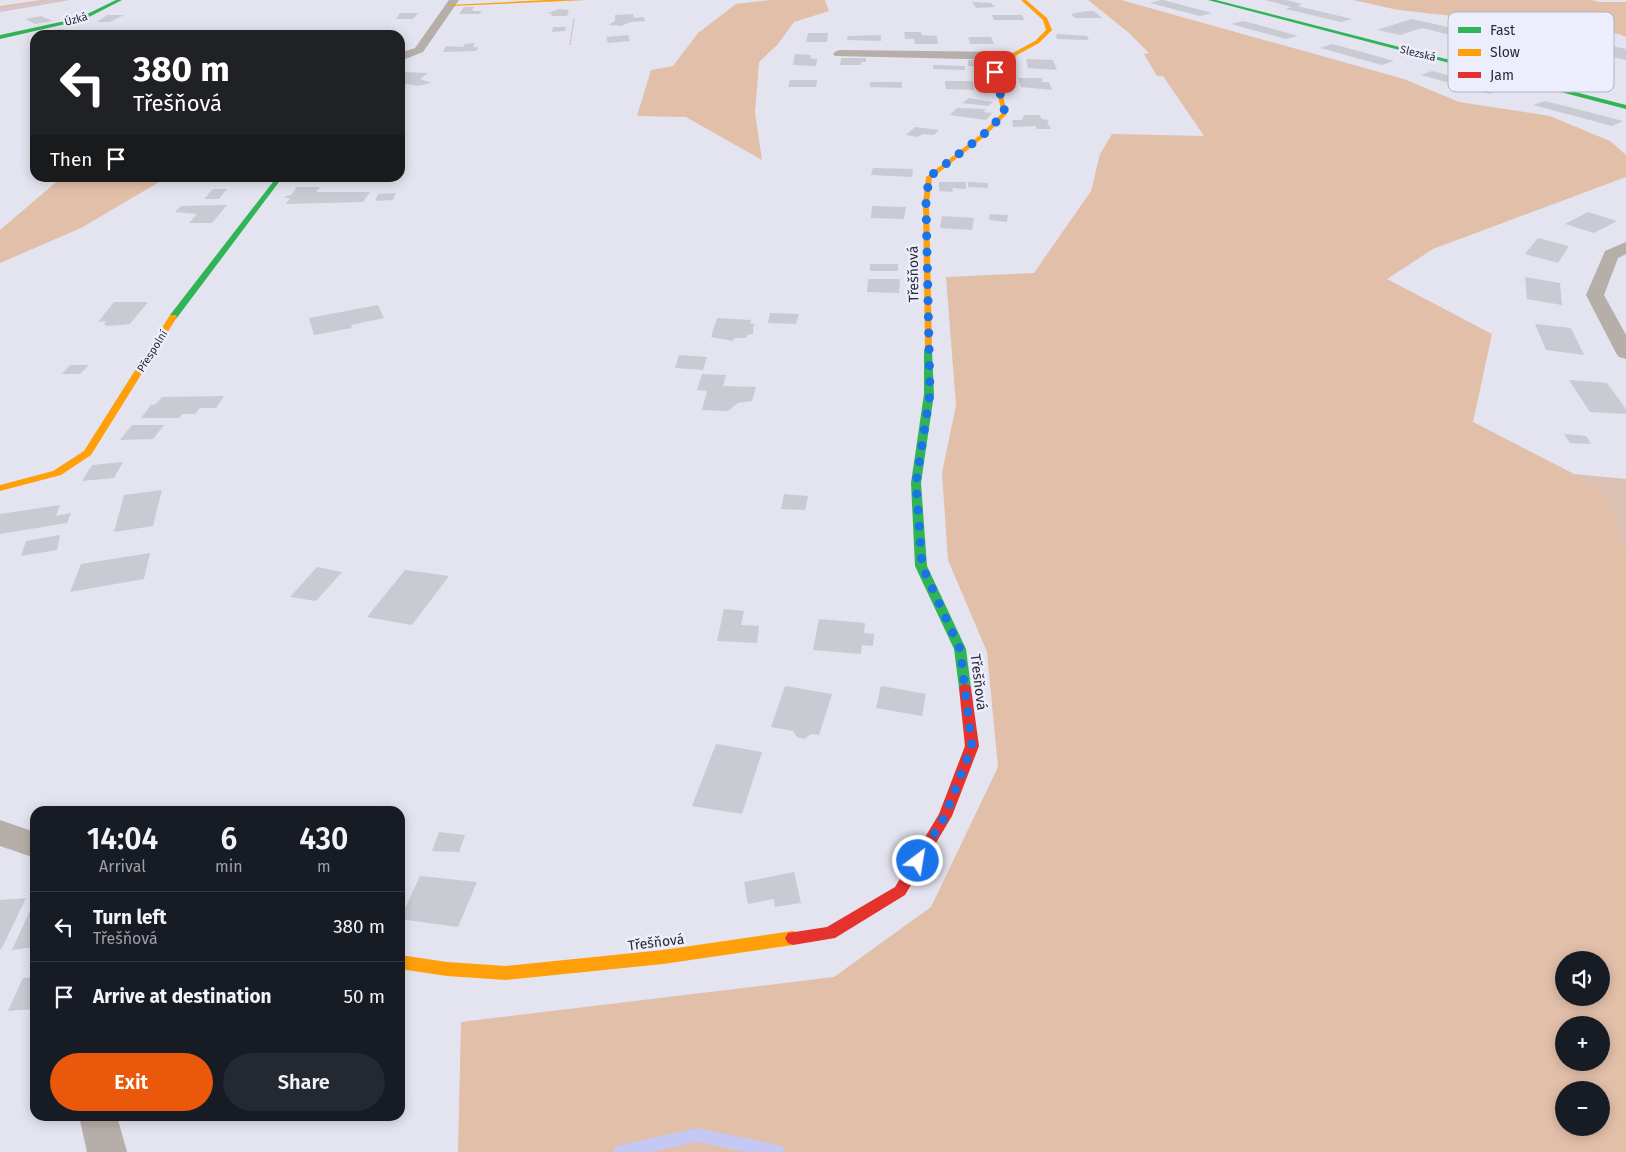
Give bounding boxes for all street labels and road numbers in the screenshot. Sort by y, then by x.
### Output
street label: Úzká [63,9,89,29]
street label: Slezská [1399,43,1437,64]
street label: Třešňová [905,246,922,302]
street label: Přespolní [134,328,170,375]
street label: Třešňová [967,653,990,711]
street label: Třešňová [627,931,685,954]

